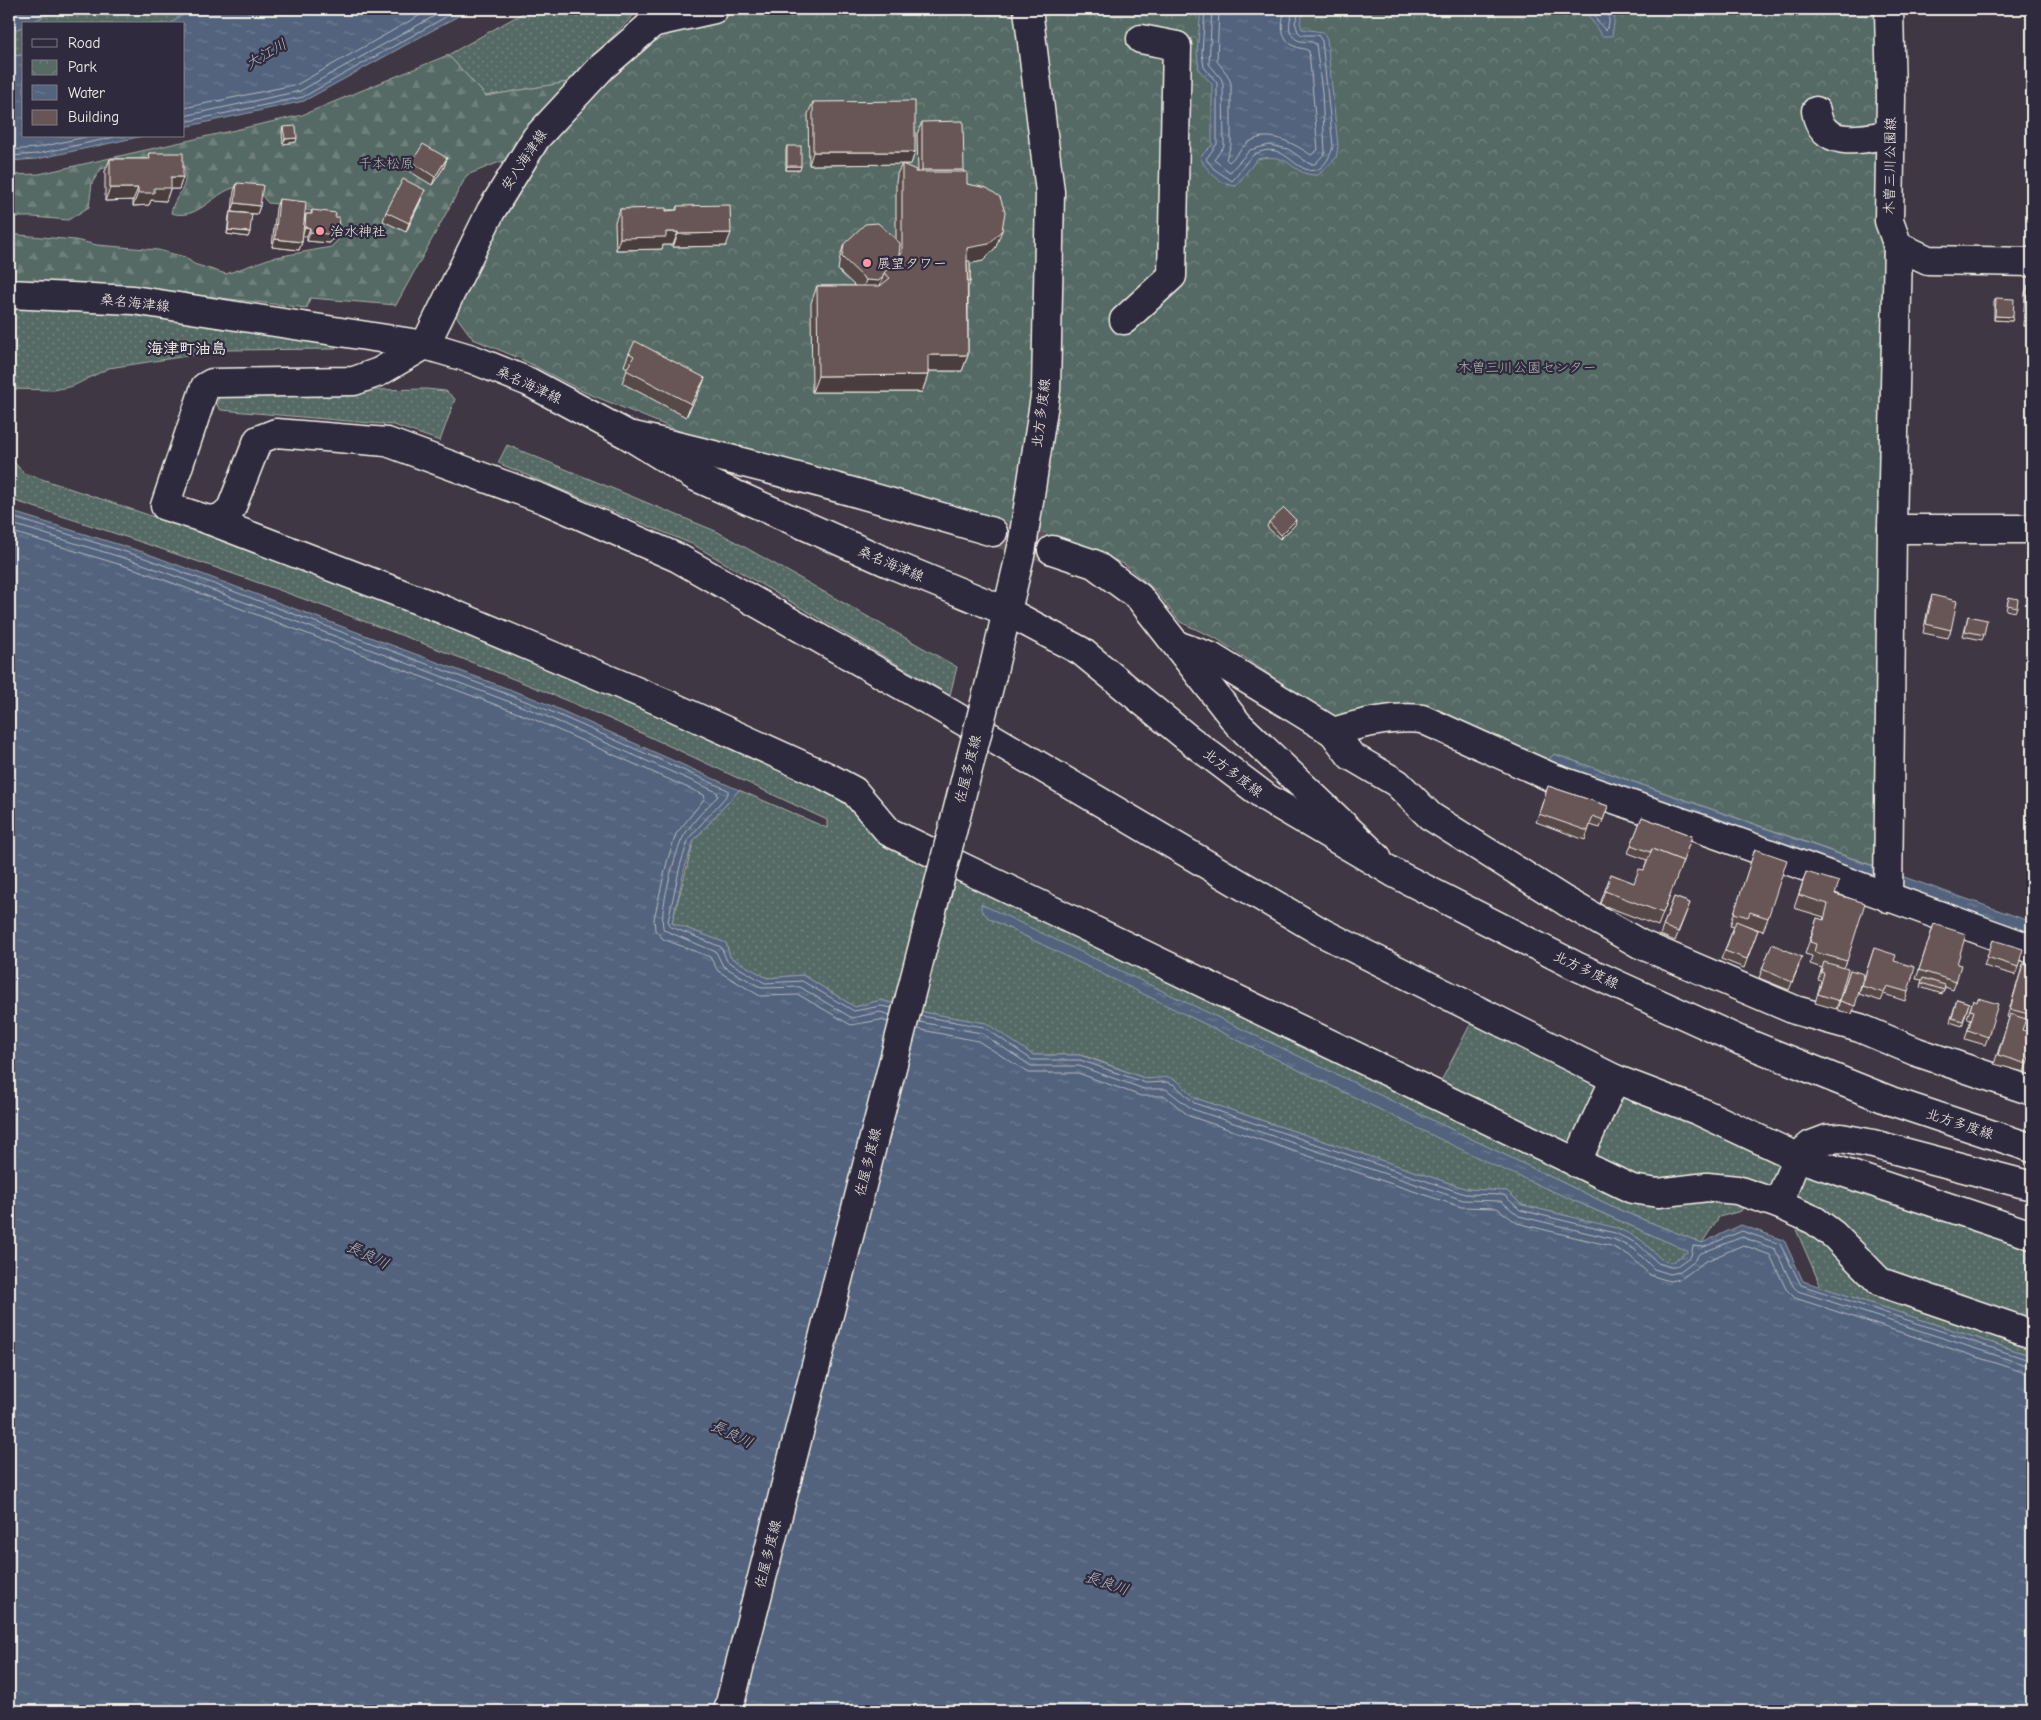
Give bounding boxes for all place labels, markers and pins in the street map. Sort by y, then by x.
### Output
place label: 治水神社 [330,223,386,240]
marker: 治水神社 [314,225,326,237]
place label: 展望タワー [877,255,947,272]
marker: 展望タワー [861,257,873,269]

